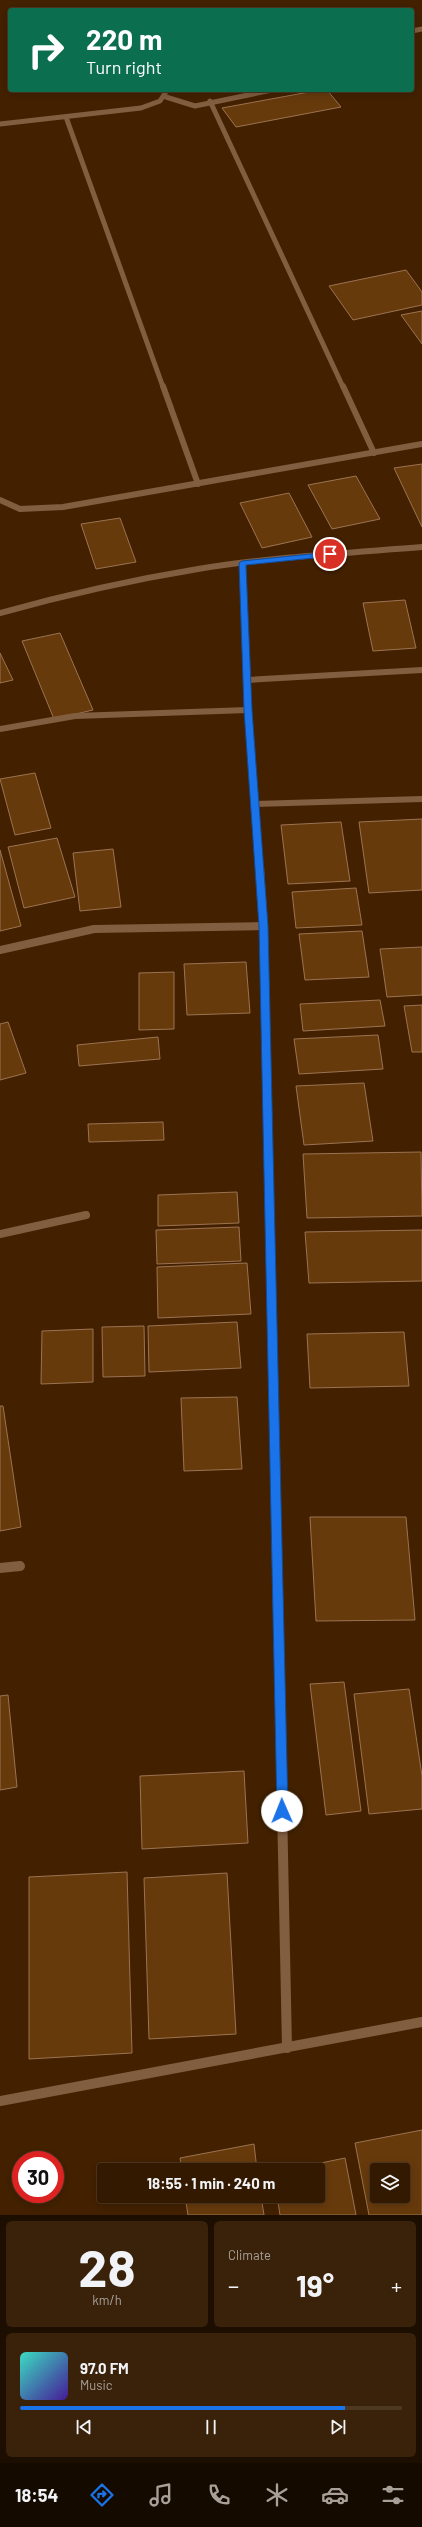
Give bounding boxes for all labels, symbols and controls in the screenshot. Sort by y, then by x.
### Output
text: 220 m [86,22,162,56]
icon: right [20,24,72,76]
text: Turn right [86,56,162,78]
pin [313,537,347,571]
icon: arrive [319,543,341,565]
position arrow [261,1790,303,1832]
speed limit sign: 30 [12,2151,64,2203]
map controls [370,2163,410,2203]
button: layers [370,2163,410,2203]
text: 18:55 · 1 min · 240 m [147,2174,275,2192]
text: 28 [78,2235,136,2297]
text: Climate [228,2247,271,2263]
text: 19° [296,2267,334,2303]
text: − [228,2272,239,2298]
text: + [391,2272,402,2298]
text: km/h [92,2292,122,2308]
text: 97.0 FM [80,2359,129,2377]
text: Music [80,2377,113,2393]
icon: previous [73,2416,95,2438]
icon: pause [200,2416,222,2438]
icon: next [327,2416,349,2438]
icon: directions [88,2481,116,2509]
icon: music [147,2481,175,2509]
icon: phone [205,2481,233,2509]
icon: climate [263,2481,291,2509]
icon: car [321,2481,349,2509]
icon: filters [379,2481,407,2509]
text: 18:54 [15,2484,58,2506]

